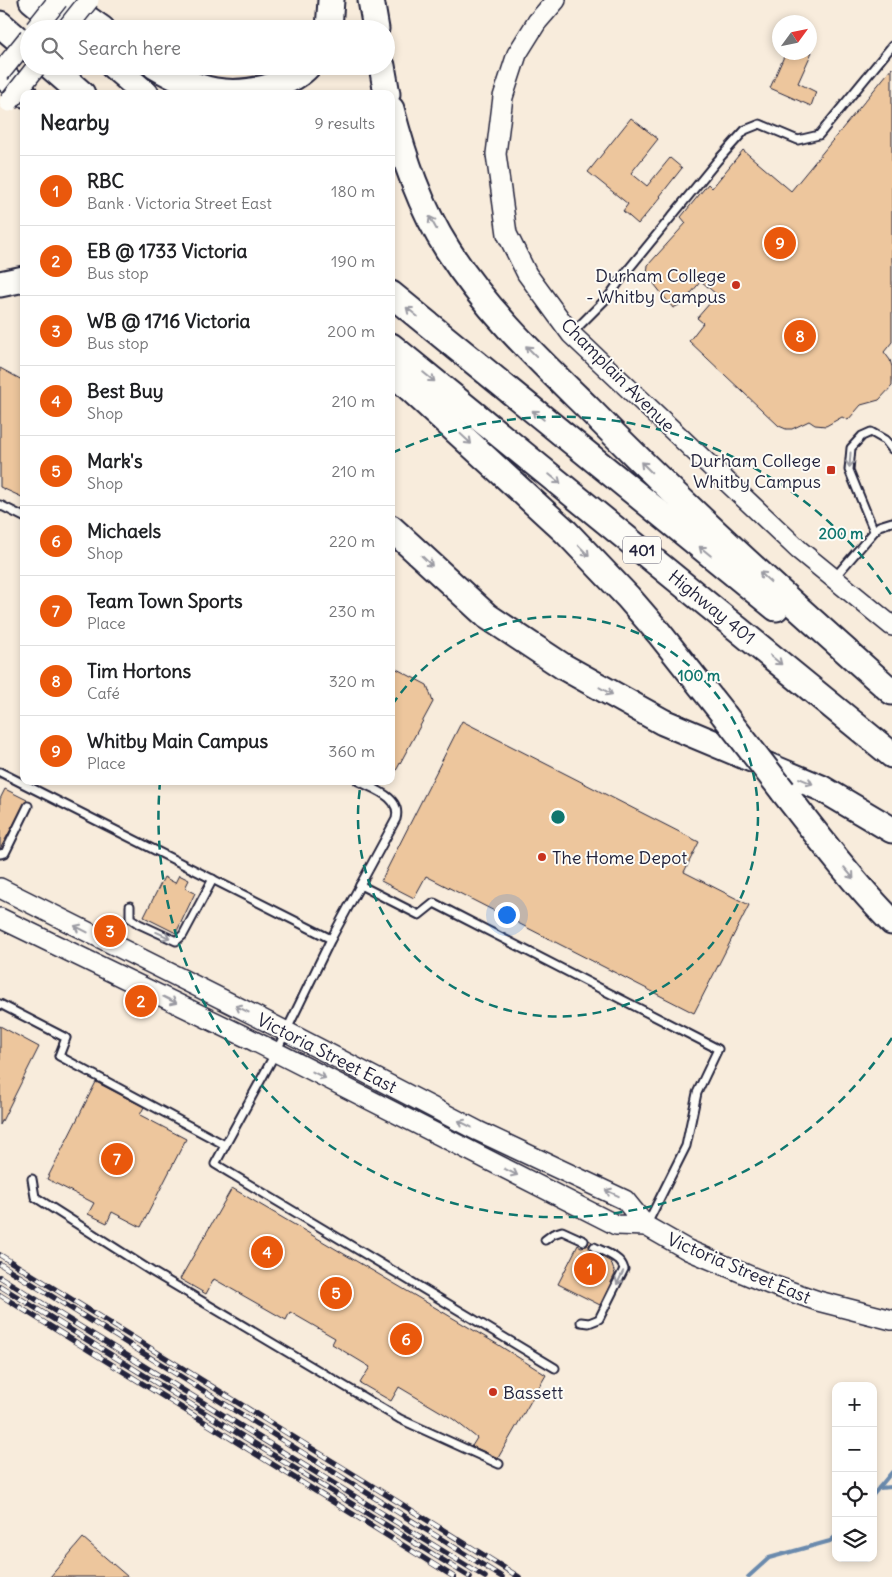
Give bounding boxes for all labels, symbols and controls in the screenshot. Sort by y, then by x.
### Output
north arrow [772,15,817,60]
search box [20,20,395,75]
icon: search [38,34,66,62]
text: Search here [78,36,181,60]
text: Nearby [40,109,110,136]
text: 9 results [314,113,375,133]
text: RBC [87,169,124,193]
text: 1 [53,181,59,201]
text: 180 m [331,181,375,201]
text: Bank · Victoria Street East [87,193,272,213]
one-way arrow [428,215,438,230]
pin: 9 [764,224,796,262]
text: EB @ 1733 Victoria [87,239,247,263]
text: 2 [52,251,60,271]
text: 190 m [331,251,375,271]
text: Bus stop [87,263,149,283]
place label: Durham College - Whitby Campus [586,264,726,308]
marker: Durham College - Whitby Campus [730,279,742,291]
one-way arrow [406,306,419,317]
text: WB @ 1716 Victoria [87,309,250,333]
street label: Champlain Avenue [556,313,680,437]
pin: 8 [784,317,816,355]
text: 3 [51,321,61,341]
text: 200 m [327,321,375,341]
text: Bus stop [87,333,149,353]
one-way arrow [525,345,537,358]
one-way arrow [422,371,435,382]
text: Best Buy [87,379,164,403]
text: 4 [51,391,61,411]
text: 210 m [332,391,375,411]
text: Shop [87,403,123,423]
one-way arrow [532,409,545,420]
one-way arrow [459,433,472,445]
text: Mark's [87,449,143,473]
place label: Durham College Whitby Campus [690,449,821,493]
one-way arrow [845,452,854,468]
text: 5 [51,461,61,481]
text: 210 m [332,461,375,481]
one-way arrow [639,461,652,473]
marker: Durham College Whitby Campus [825,464,837,476]
text: Shop [87,473,123,493]
one-way arrow [549,474,562,485]
text: Michaels [87,519,161,543]
text: 200 m [819,524,863,543]
text: 6 [51,531,61,551]
text: 220 m [329,531,375,551]
road number: 401 [623,536,661,564]
text: Shop [87,543,123,563]
one-way arrow [578,545,590,557]
one-way arrow [699,545,712,556]
one-way arrow [420,555,433,567]
street label: Highway 401 [664,565,760,649]
one-way arrow [758,571,771,583]
text: Team Town Sports [87,589,243,613]
text: 7 [52,601,60,621]
text: 230 m [329,601,375,621]
text: Place [87,613,126,633]
one-way arrow [769,654,782,665]
text: Tim Hortons [87,659,191,683]
text: 100 m [678,666,720,685]
text: 8 [51,671,61,691]
text: 320 m [329,671,375,691]
text: Café [87,683,120,703]
one-way arrow [599,686,614,696]
text: Whitby Main Campus [87,729,268,753]
text: 9 [51,741,61,761]
text: 360 m [328,741,375,761]
text: Place [87,753,126,773]
one-way arrow [798,777,813,787]
centre of rings [549,808,567,826]
place label: The Home Depot [552,846,687,869]
marker: The Home Depot [536,851,548,863]
one-way arrow [843,867,854,880]
your location [494,902,520,928]
pin: 3 [94,912,126,950]
one-way arrow [74,924,89,934]
one-way arrow [155,930,170,940]
pin: 2 [125,982,157,1020]
one-way arrow [162,996,177,1005]
one-way arrow [235,1004,250,1014]
street label: Victoria Street East [253,1008,401,1098]
one-way arrow [311,1071,326,1080]
one-way arrow [458,1119,473,1128]
pin: 7 [101,1140,133,1178]
one-way arrow [503,1168,518,1177]
one-way arrow [605,1188,620,1198]
street label: Victoria Street East [664,1227,814,1309]
pin: 4 [251,1233,283,1271]
pin: 1 [574,1250,606,1288]
one-way arrow [615,1270,624,1285]
pin: 5 [320,1274,352,1312]
pin: 6 [390,1320,422,1358]
place label: Bassett [503,1381,563,1404]
map controls [832,1382,877,1562]
button: + [832,1382,877,1427]
marker: Bassett [487,1386,499,1398]
button: − [832,1427,877,1472]
button: locate [832,1472,877,1517]
button: layers [832,1517,877,1562]

